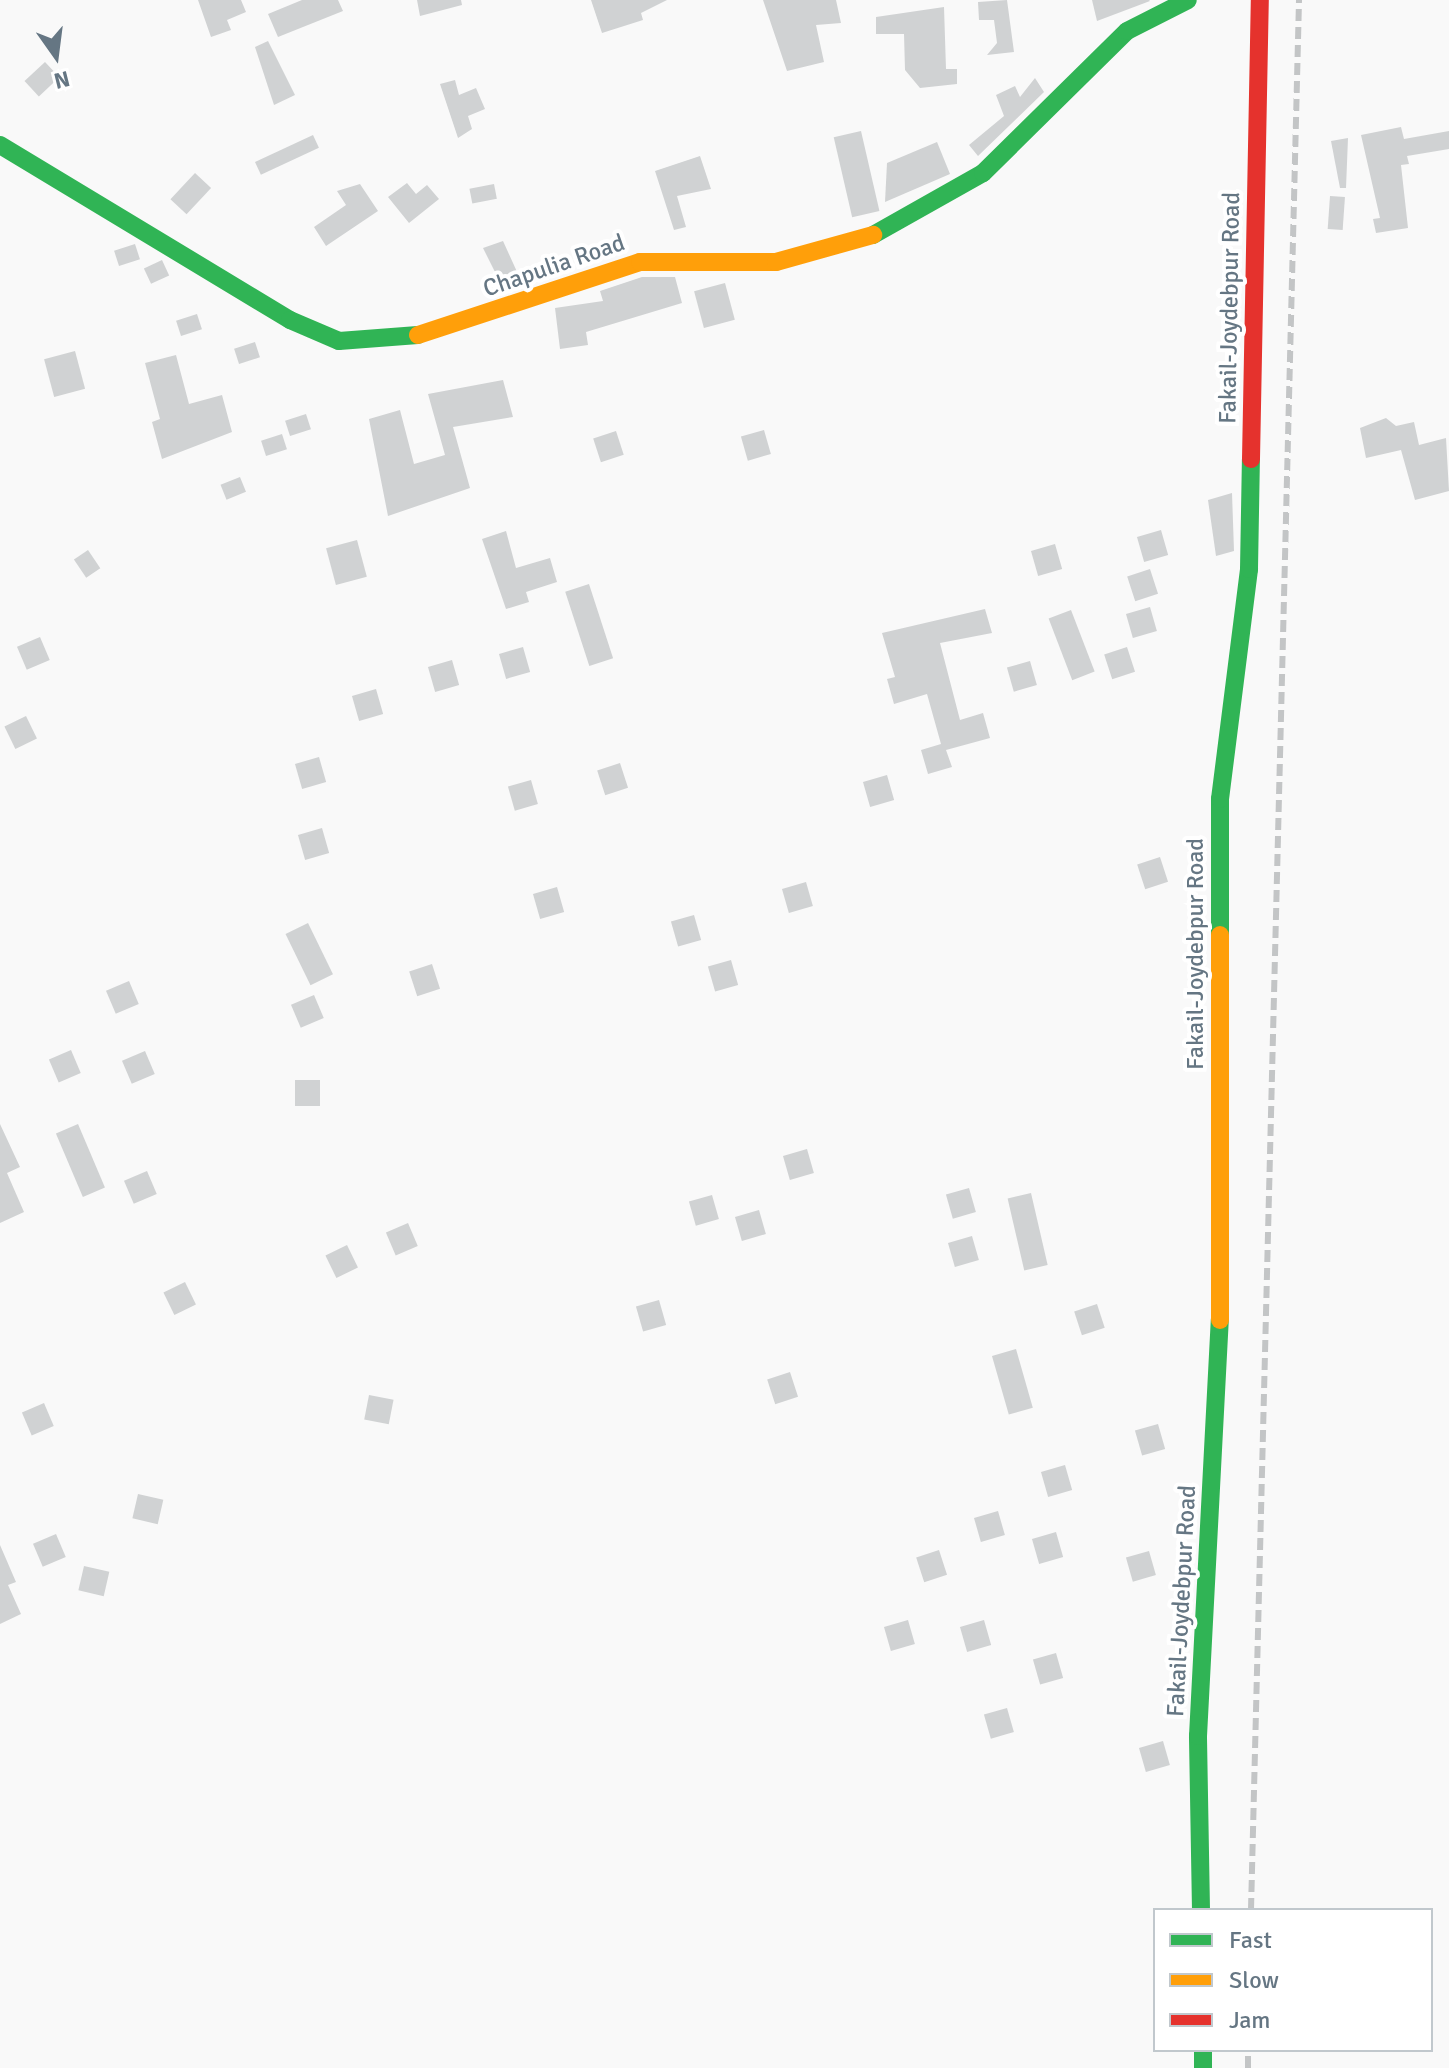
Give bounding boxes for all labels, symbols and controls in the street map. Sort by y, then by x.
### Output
north arrow [16,16,96,96]
text: N [51,65,73,95]
street label: Fakail-Joydebpur Road [1214,192,1246,424]
street label: Chapulia Road [479,228,629,304]
street label: Fakail-Joydebpur Road [1182,838,1210,1070]
street label: Fakail-Joydebpur Road [1162,1484,1202,1718]
legend [1153,1908,1433,2052]
text: Fast [1229,1925,1272,1955]
text: Slow [1229,1965,1279,1995]
text: Jam [1229,2005,1270,2035]

